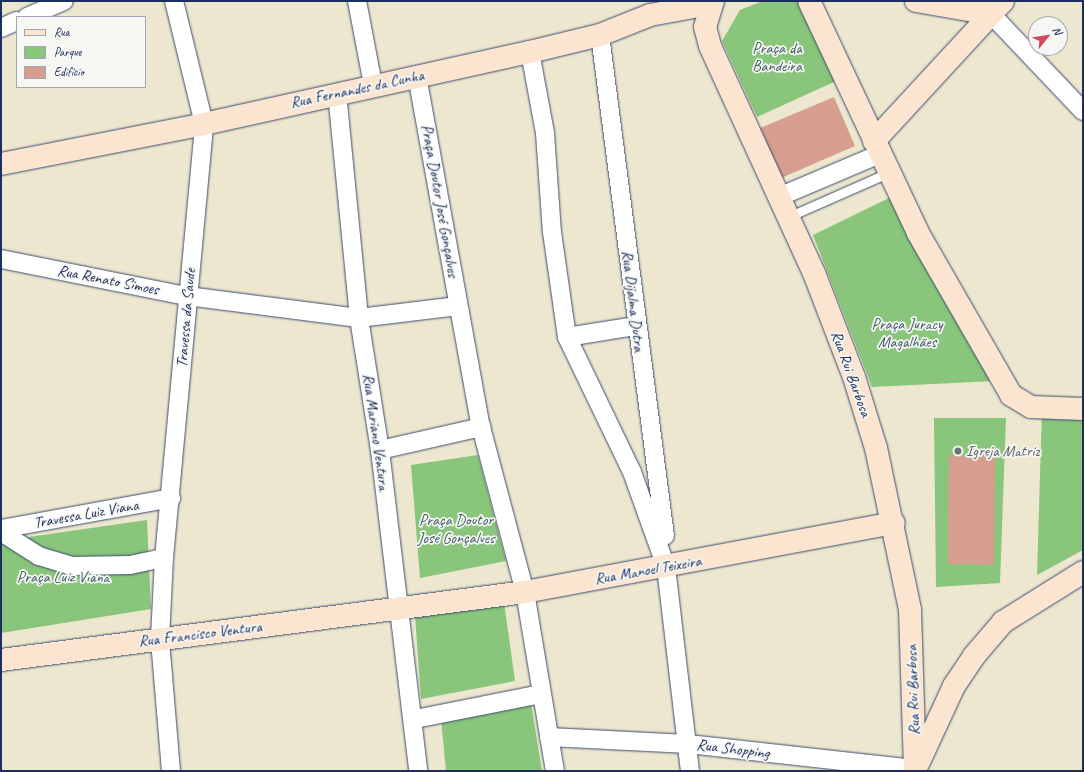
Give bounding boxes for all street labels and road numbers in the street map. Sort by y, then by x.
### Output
street label: Rua Fernandes da Cunha [289,66,425,112]
street label: Praça Doutor José Gonçalves [417,123,463,279]
street label: Rua Dijalma Dutra [617,250,649,352]
street label: Rua Renato Simoes [56,261,160,299]
street label: Travessa da Saude [172,267,200,369]
street label: Rua Rui Barbosa [826,328,876,420]
street label: Rua Mariano Ventura [358,372,394,492]
street label: Travessa Luiz Viana [32,495,140,533]
street label: Rua Manoel Teixeira [593,551,703,589]
street label: Rua Francisco Ventura [137,617,263,651]
street label: Rua Rui Barbosa [902,644,924,736]
street label: Rua Shopping [695,735,771,763]

